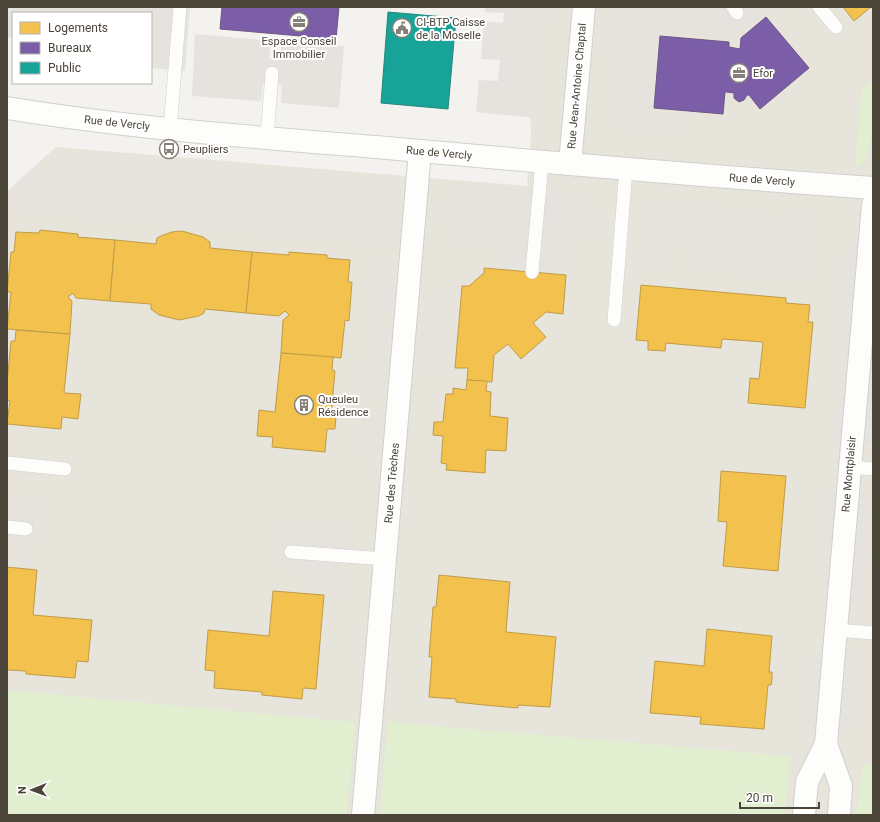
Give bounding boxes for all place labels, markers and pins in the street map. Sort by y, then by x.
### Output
office icon: Espace Conseil Immobilier [288,11,310,33]
place label: CI-BTP Caisse de la Moselle [416,16,485,42]
public building icon: CI-BTP Caisse de la Moselle [391,17,413,39]
place label: Espace Conseil Immobilier [262,35,336,61]
office icon: Efor [728,62,750,84]
place label: Efor [753,67,773,80]
bus stop icon: Peupliers [158,138,180,160]
place label: Peupliers [183,143,229,156]
place label: Queuleu Résidence [318,393,369,419]
building icon: Queuleu Résidence [293,394,315,416]

